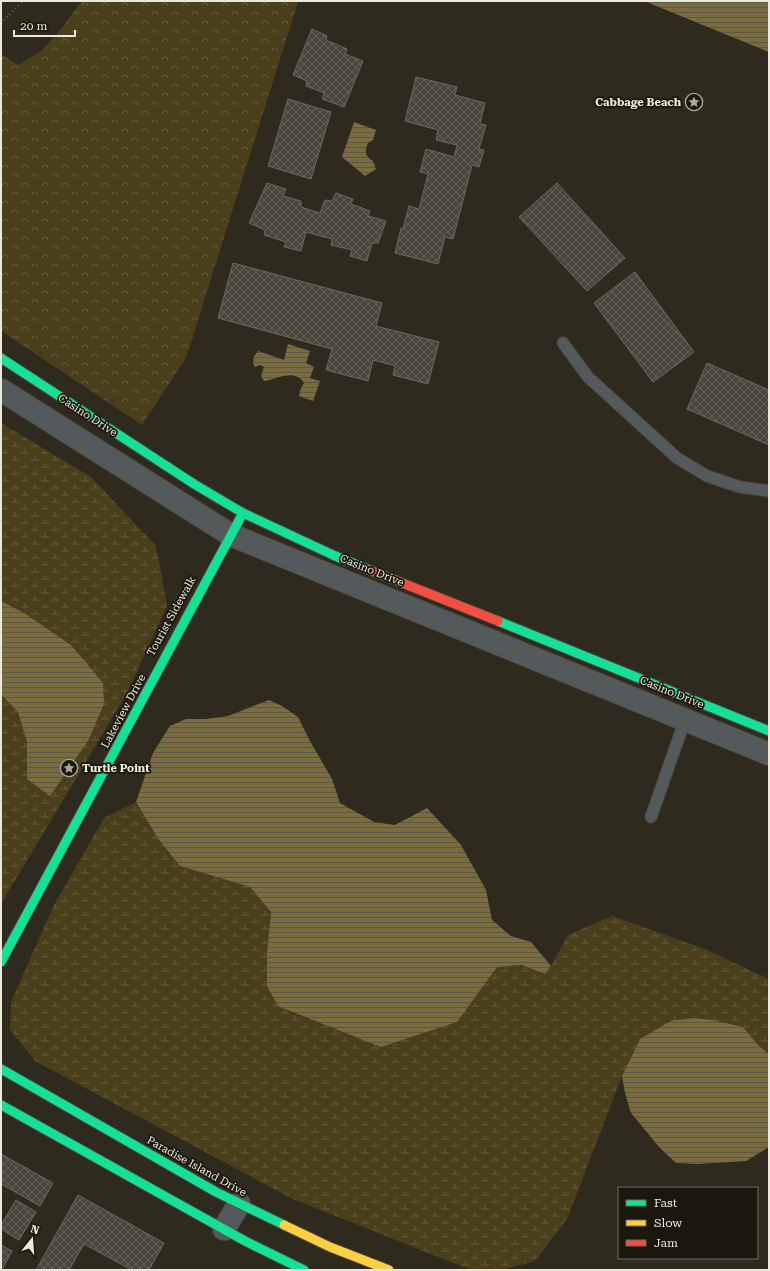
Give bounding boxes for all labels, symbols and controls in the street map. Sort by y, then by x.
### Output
scale bar [14,12,75,38]
text: 20 m [20,19,47,33]
place icon: Cabbage Beach [684,92,704,112]
place label: Cabbage Beach [595,96,682,109]
street label: Casino Drive [56,391,120,439]
street label: Casino Drive [338,552,406,589]
street label: Tourist Sidewalk [144,574,199,658]
street label: Lakeview Drive [98,672,148,750]
street label: Casino Drive [638,674,706,711]
place icon: Turtle Point [59,758,79,778]
place label: Turtle Point [82,762,150,775]
street label: Paradise Island Drive [145,1134,249,1199]
legend [618,1187,758,1259]
text: Fast [654,1196,678,1210]
text: Slow [654,1216,682,1230]
north arrow [12,1219,52,1259]
text: N [29,1222,41,1238]
text: Jam [654,1236,678,1250]

